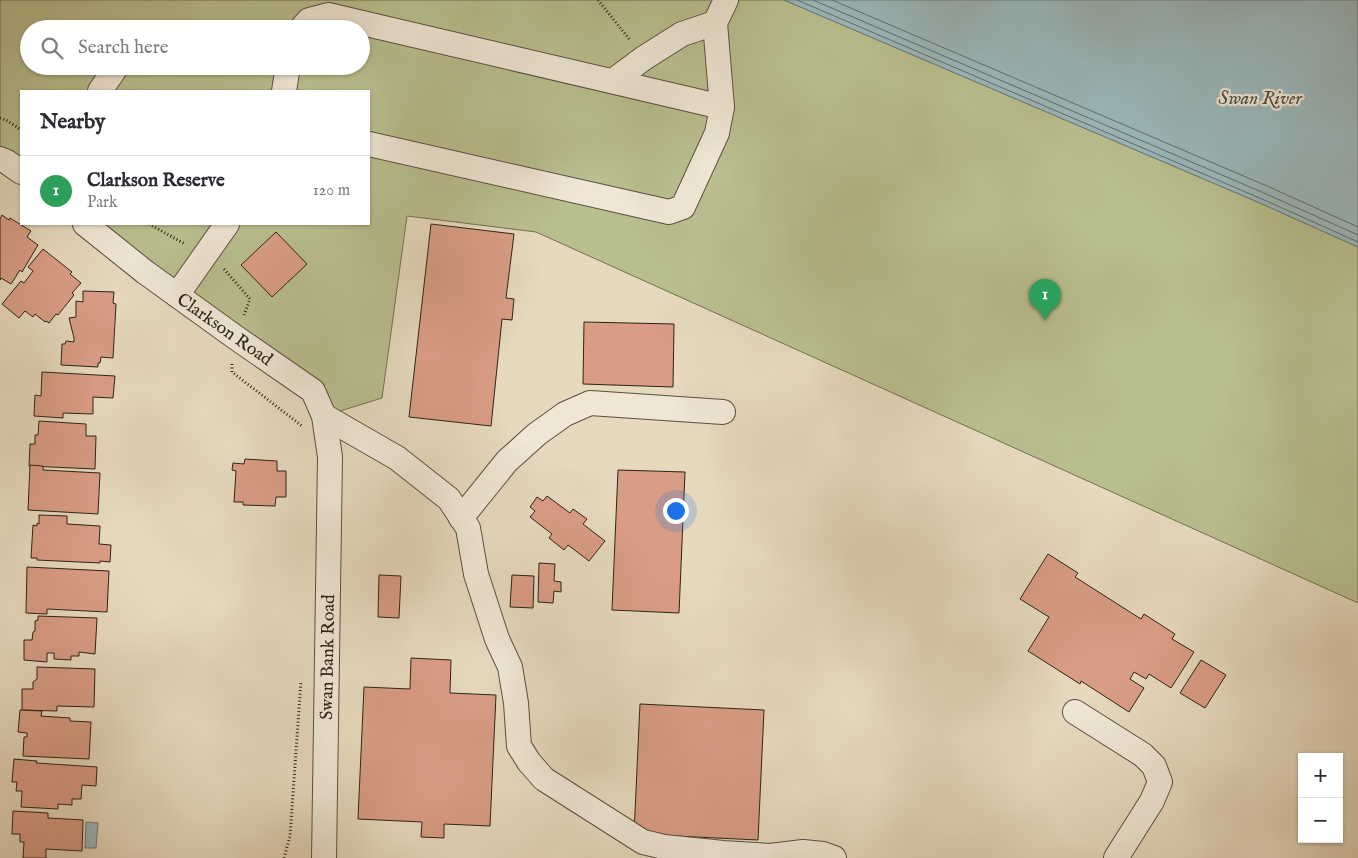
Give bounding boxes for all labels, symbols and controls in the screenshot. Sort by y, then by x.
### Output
search box [20,20,370,75]
icon: search [38,34,66,62]
text: Search here [78,36,169,60]
water label: Swan River [1218,87,1303,111]
text: Nearby [40,109,105,136]
text: Clarkson Reserve [87,169,225,193]
text: 1 [53,181,59,201]
text: 120 m [313,181,350,201]
text: Park [87,193,117,213]
pin: 1 [1029,279,1061,320]
street label: Clarkson Road [172,289,277,372]
your location [663,498,689,524]
street label: Swan Bank Road [316,594,341,720]
map controls [1298,753,1343,843]
button: + [1298,753,1343,798]
button: − [1298,798,1343,843]

